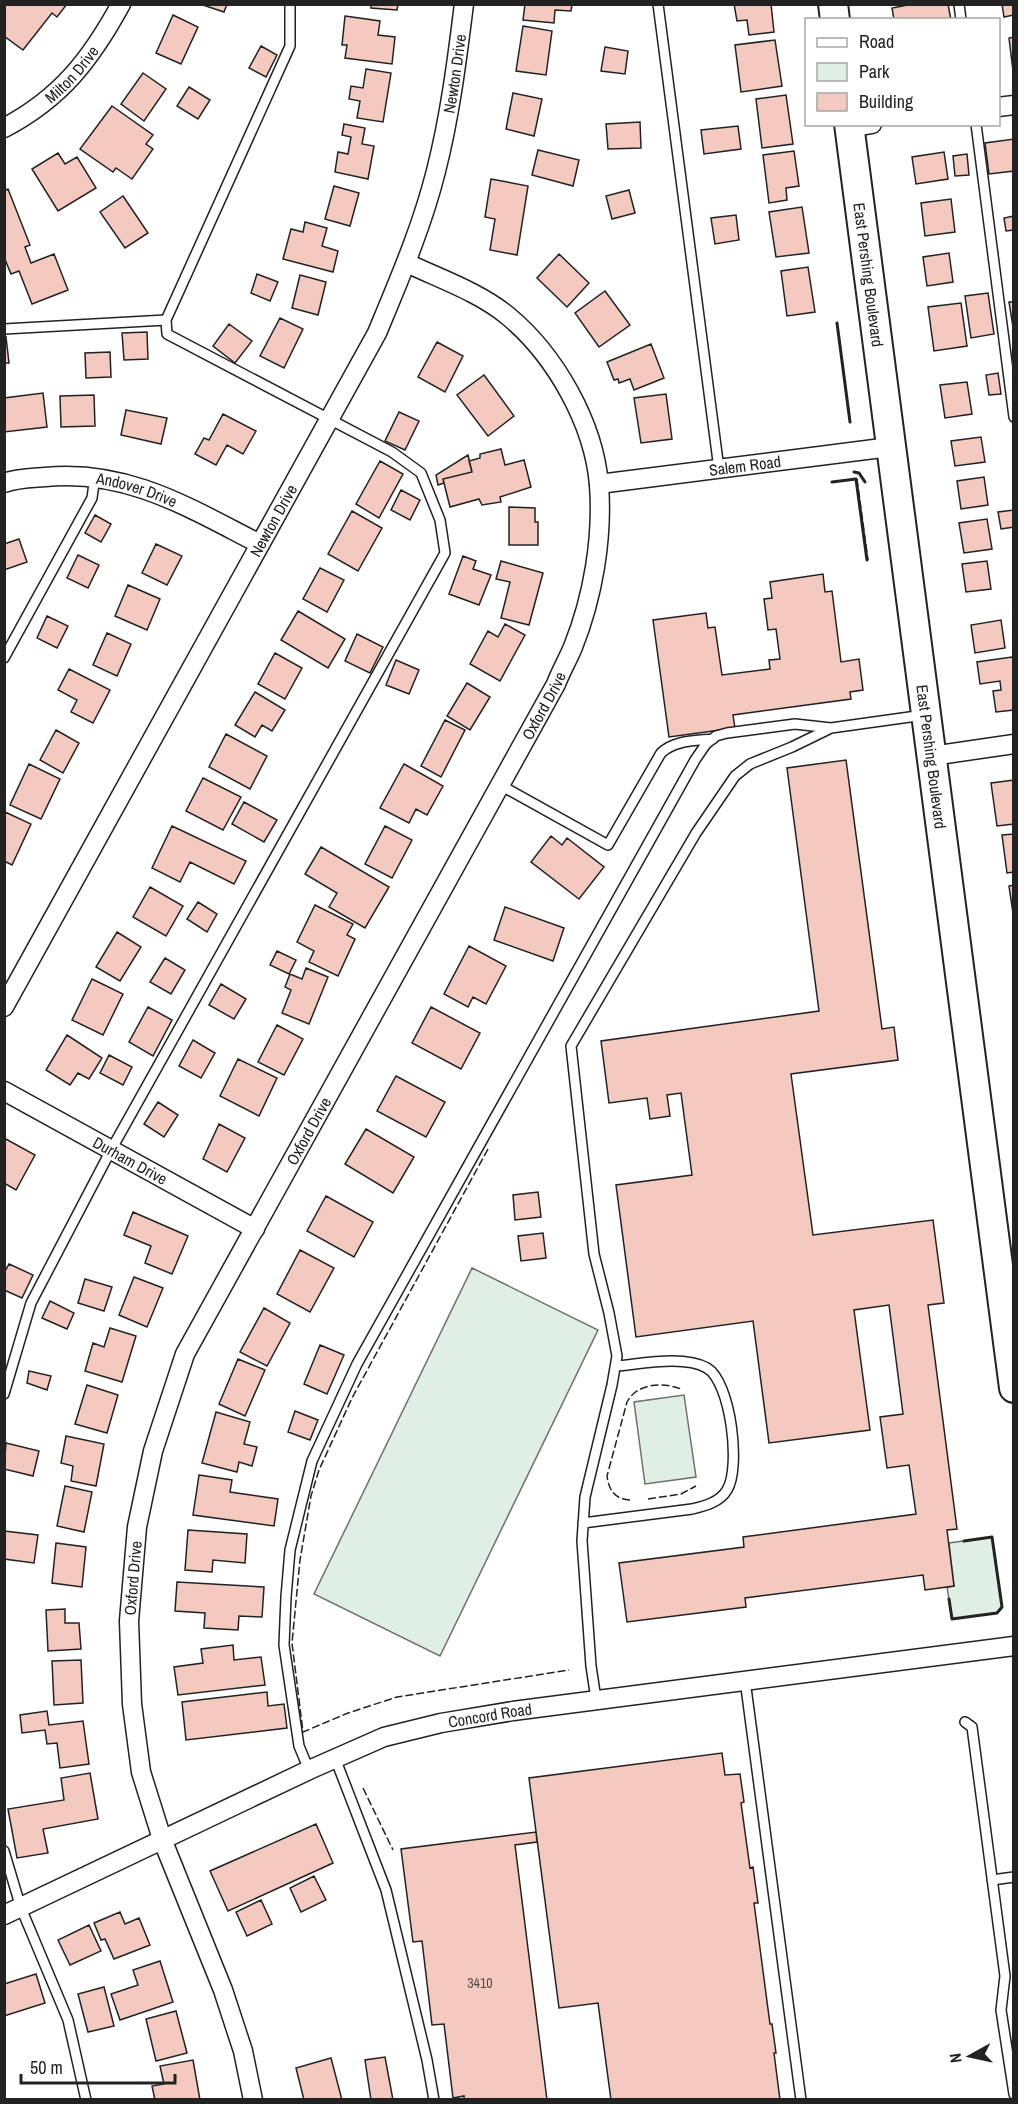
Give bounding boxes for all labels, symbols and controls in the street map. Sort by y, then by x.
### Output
legend [805,18,1000,126]
text: Road [859,29,894,54]
street label: Newton Drive [438,33,471,115]
street label: Milton Drive [40,41,104,108]
text: Park [859,59,890,84]
text: Building [859,89,914,114]
street label: East Pershing Boulevard [848,201,889,348]
street label: Salem Road [708,450,782,481]
street label: Andover Drive [94,467,181,512]
street label: Newton Drive [244,480,302,561]
street label: Oxford Drive [516,668,571,744]
street label: East Pershing Boulevard [911,683,952,830]
street label: Oxford Drive [281,1093,336,1169]
street label: Durham Drive [89,1131,171,1190]
street label: Oxford Drive [119,1540,147,1616]
street label: Concord Road [446,1698,533,1733]
house number: 3410 [467,1974,493,1992]
north arrow [940,2026,1000,2086]
scale bar [21,2047,176,2085]
text: N [944,2052,967,2064]
text: 50 m [30,2055,63,2080]

